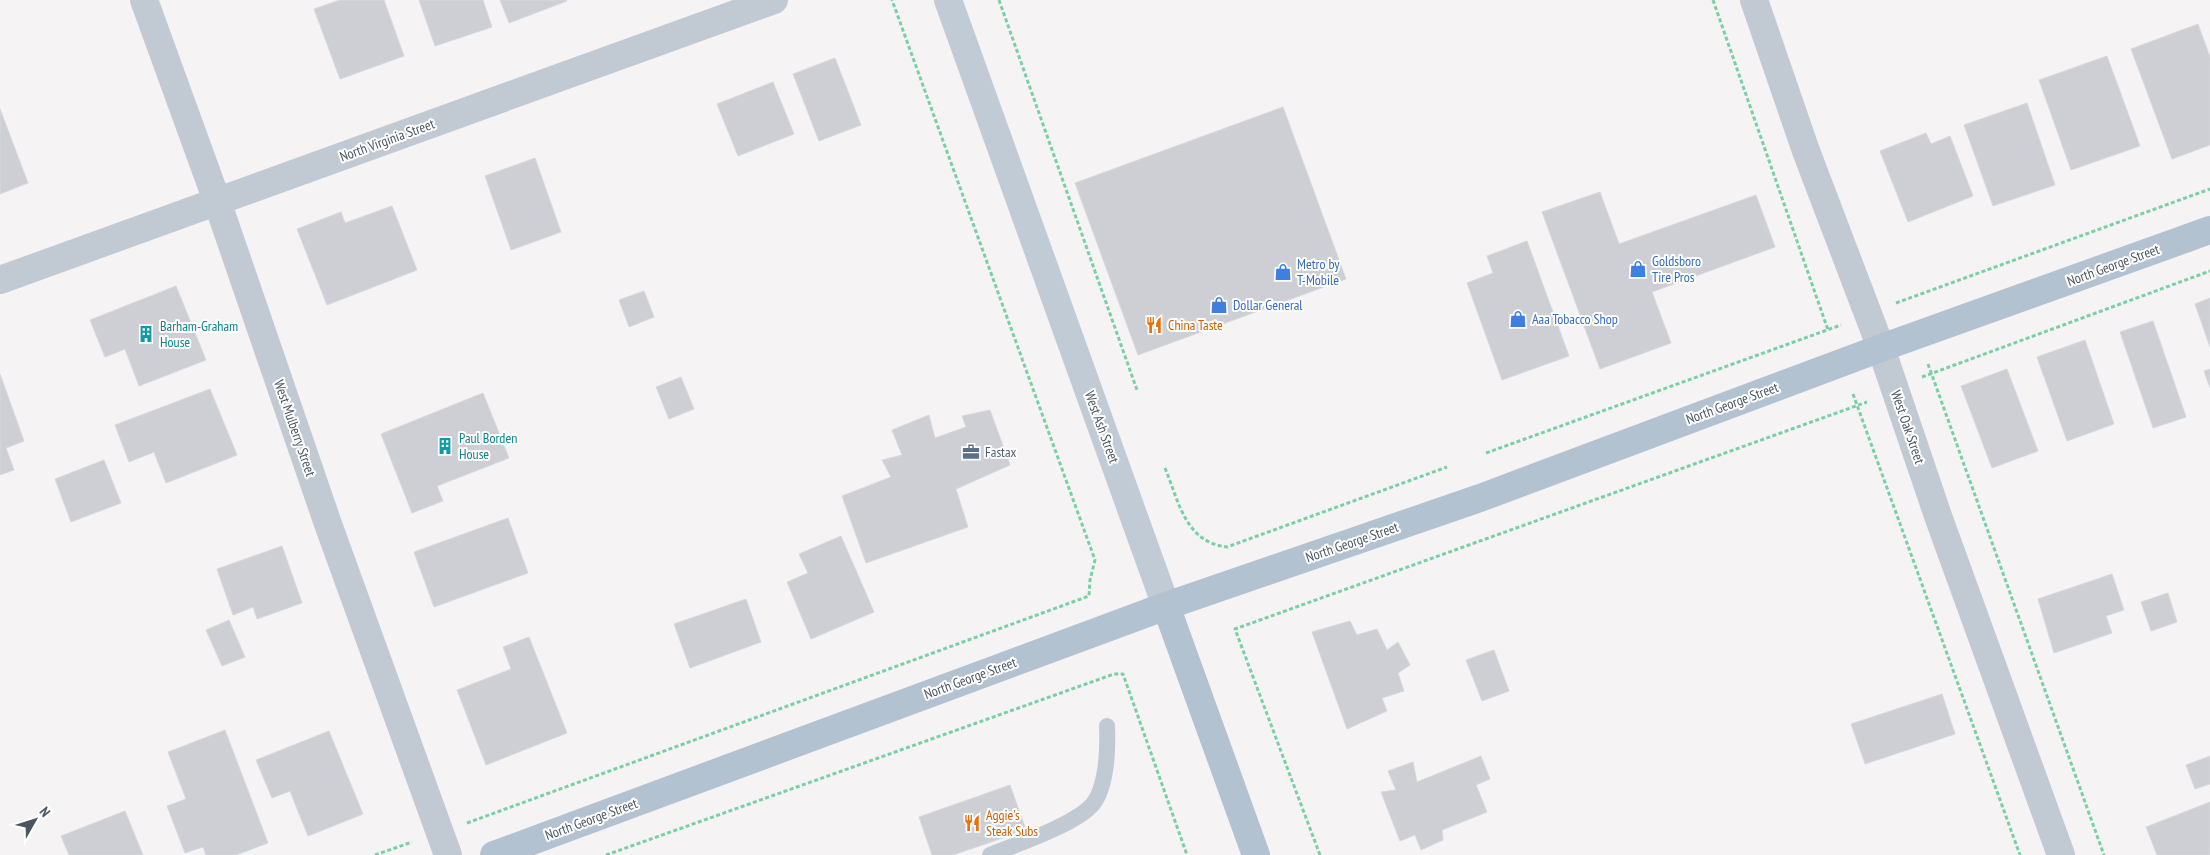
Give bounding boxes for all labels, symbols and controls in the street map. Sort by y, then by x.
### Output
street label: North Virginia Street [337,114,437,165]
street label: North George Street [2064,240,2162,290]
place label: Goldsboro Tire Pros [1652,252,1701,286]
place label: Metro by T-Mobile [1297,255,1340,289]
shop icon: Goldsboro Tire Pros [1628,259,1648,279]
shop icon: Metro by T-Mobile [1273,262,1293,282]
shop icon: Dollar General [1209,295,1229,315]
place label: Dollar General [1233,296,1303,314]
shop icon: Aaa Tobacco Shop [1508,309,1528,329]
place label: Aaa Tobacco Shop [1532,310,1618,328]
restaurant icon: China Taste [1144,315,1164,335]
place label: China Taste [1168,316,1223,334]
place label: Barham-Graham House [160,317,238,351]
building icon: Barham-Graham House [136,324,156,344]
street label: West Mulberry Street [270,377,320,479]
street label: North George Street [1683,378,1781,428]
street label: West Oak Street [1887,388,1929,466]
street label: West Ash Street [1081,389,1123,466]
place label: Paul Borden House [459,429,517,463]
building icon: Paul Borden House [435,436,455,456]
office icon: Fastax [961,442,981,462]
place label: Fastax [985,443,1017,461]
street label: North George Street [1303,518,1401,566]
street label: North George Street [921,653,1019,703]
street label: North George Street [542,794,640,844]
north arrow [10,795,60,845]
text: N [36,803,54,820]
place label: Aggie's Steak Subs [986,806,1038,840]
restaurant icon: Aggie's Steak Subs [962,813,982,833]

